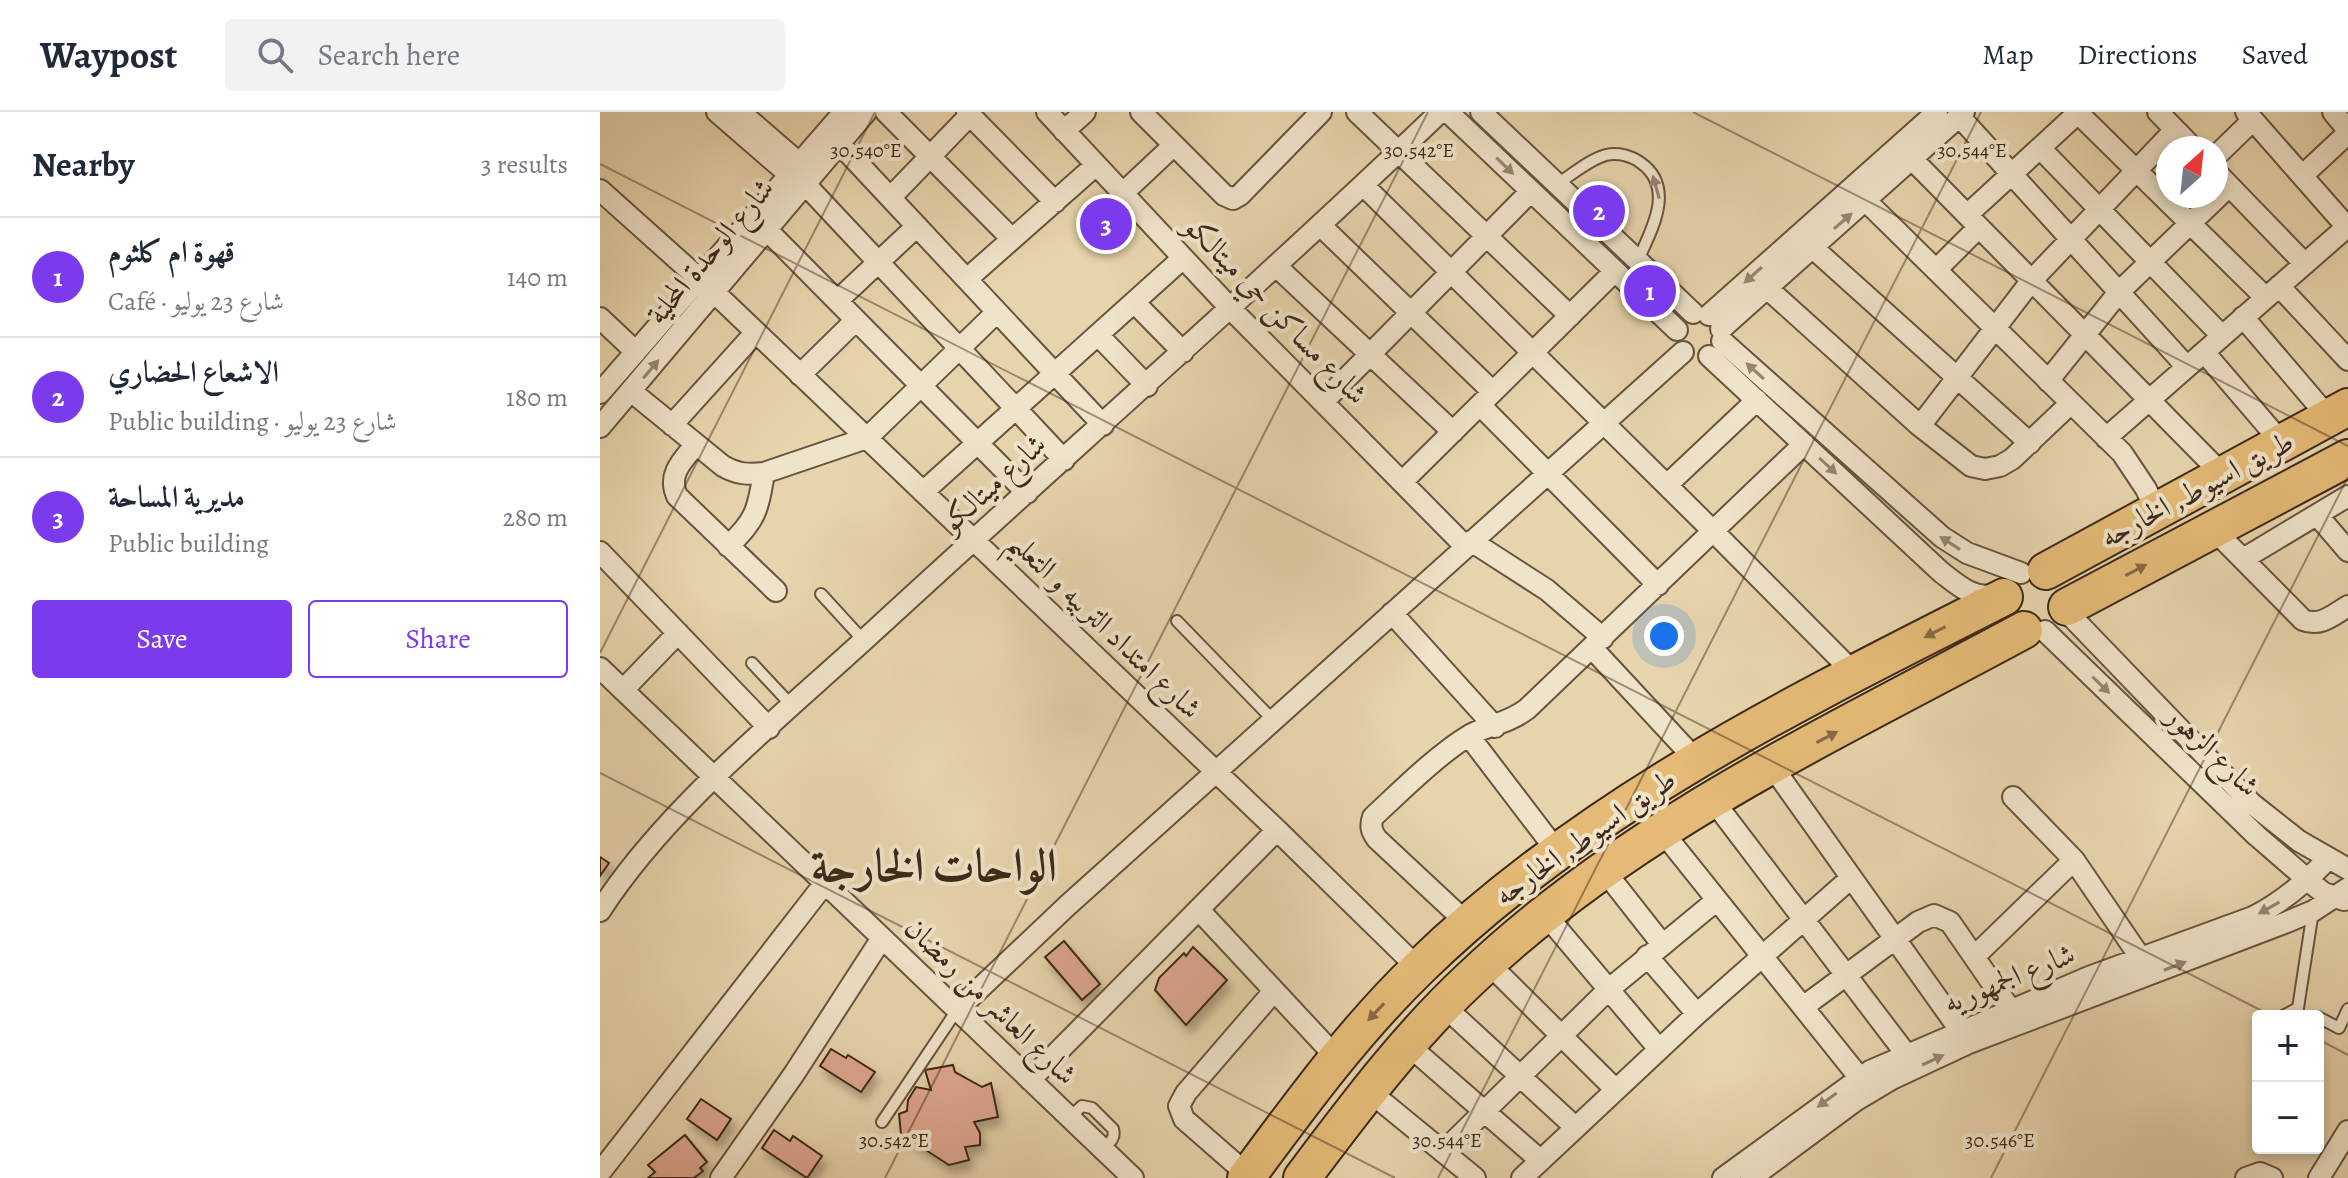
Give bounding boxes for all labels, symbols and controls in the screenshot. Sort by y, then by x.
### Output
search box [225,19,785,91]
text: Waypost [40,29,177,81]
icon: search [253,33,297,77]
text: Search here [317,35,460,75]
text: Map [1982,36,2033,74]
text: Directions [2077,36,2198,74]
text: Saved [2242,36,2308,74]
north arrow [2156,136,2228,208]
text: 30.540°E [830,137,902,164]
text: 30.542°E [1384,137,1454,164]
text: 30.544°E [1937,137,2007,164]
text: Nearby [32,141,135,188]
text: 3 results [481,147,568,182]
one-way arrow [1495,156,1514,175]
street label: شارع الوحدة المحلية [637,169,787,336]
one-way arrow [1649,174,1661,199]
pin: 2 [1573,181,1625,241]
pin: 3 [1080,194,1132,254]
street label: شارع مساكن حي ميتالكو [1170,205,1377,417]
one-way arrow [1833,213,1852,231]
text: قهوة ام كلثوم [108,232,235,272]
text: 1 [53,260,63,295]
text: 140 m [507,260,568,295]
pin: 1 [1624,261,1676,321]
one-way arrow [1744,266,1763,284]
text: Café · شارع 23 يوليو [108,284,284,319]
text: الاشعاع الحضاري [108,352,279,392]
one-way arrow [642,359,659,379]
one-way arrow [1745,363,1764,381]
text: 2 [52,380,64,415]
text: 180 m [506,380,568,415]
text: Public building · شارع 23 يوليو [108,404,397,439]
street label: طريق اسيوط, الخارجه [2093,421,2301,557]
street label: شارع ميتالكو [929,425,1058,547]
one-way arrow [1818,457,1837,475]
text: مديرية المساحة [108,477,245,517]
text: 3 [52,500,64,535]
text: 280 m [502,500,568,535]
street label: شارع امتداد التربيه و التعليم [993,522,1211,734]
text: Public building [108,526,269,561]
one-way arrow [1939,536,1961,550]
one-way arrow [2124,564,2147,577]
button: Save [32,600,292,678]
button: Share [308,600,568,678]
your location [1644,616,1684,656]
one-way arrow [1923,626,1946,639]
one-way arrow [2091,676,2110,694]
street label: شارع الزهور [2152,694,2268,809]
one-way arrow [1815,730,1838,743]
street label: طريق اسيوط, الخارجه [1486,759,1684,915]
district label: الواحات الخارجة [811,834,1057,897]
one-way arrow [2258,901,2281,914]
street label: شارع العاشر من رمضان [892,908,1086,1097]
street label: شارع الجمهوريه [1937,933,2083,1027]
one-way arrow [2163,959,2187,972]
one-way arrow [1367,1002,1385,1021]
map controls [2252,1010,2324,1154]
button: + [2252,1010,2324,1082]
one-way arrow [1921,1053,1945,1067]
button: − [2252,1082,2324,1154]
one-way arrow [1817,1092,1837,1108]
text: 30.542°E [859,1127,929,1154]
text: 30.544°E [1412,1127,1482,1154]
text: 30.546°E [1965,1127,2035,1154]

